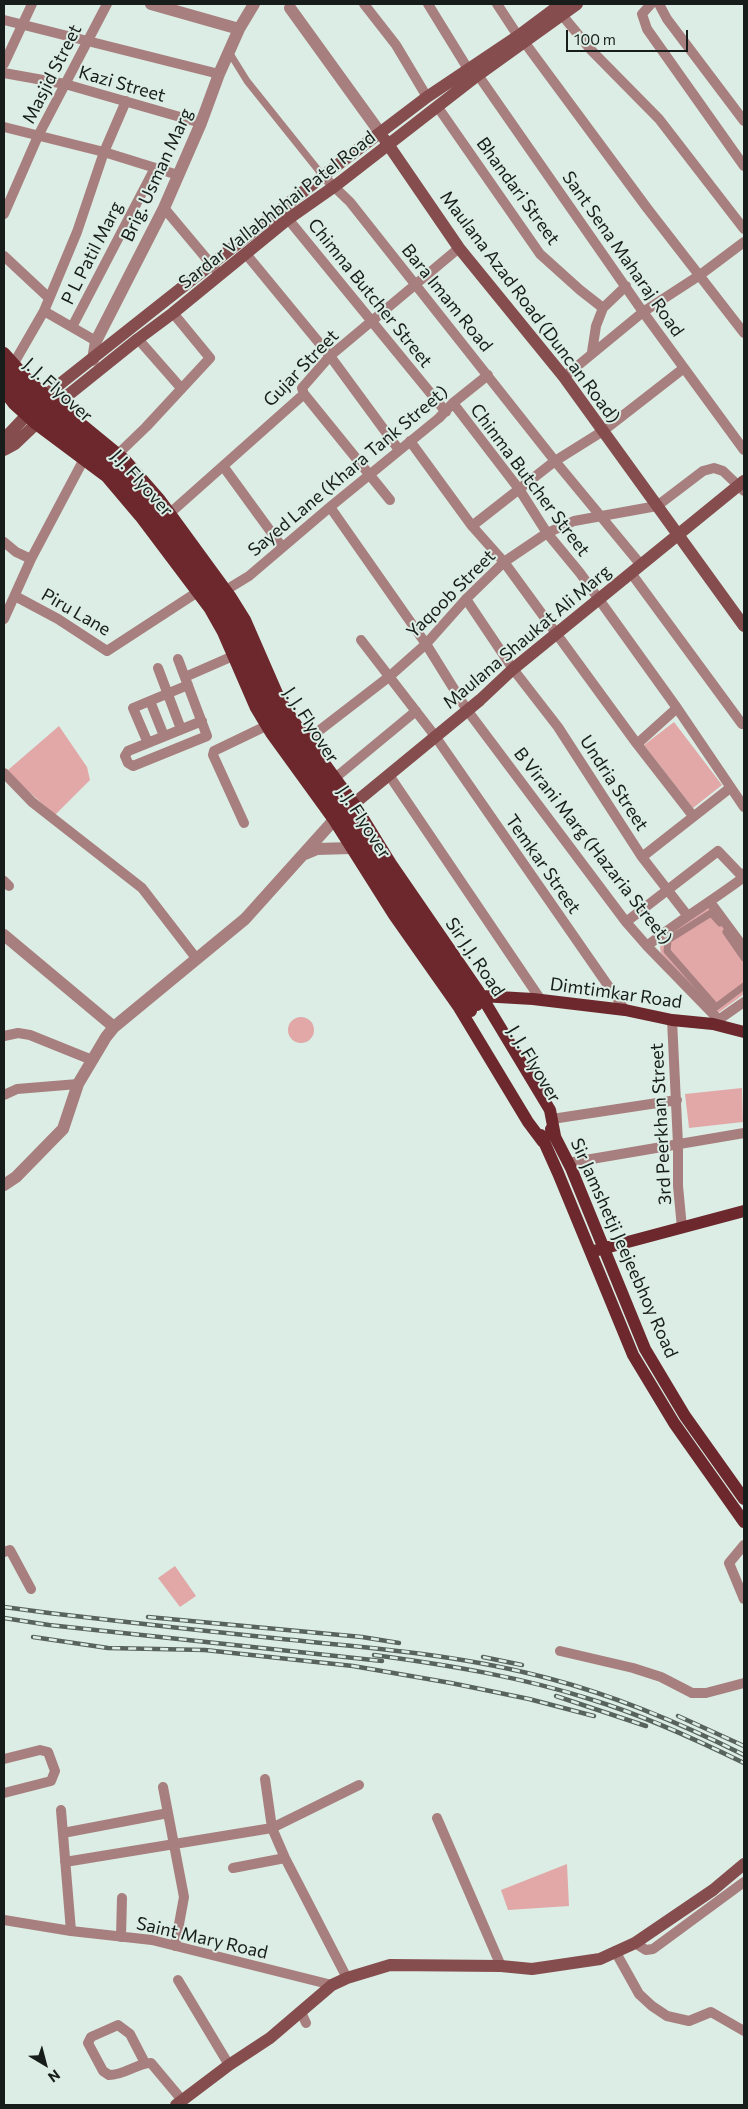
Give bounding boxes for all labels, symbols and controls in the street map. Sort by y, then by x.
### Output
scale bar [568,20,690,52]
street label: Masjid Street [18,21,86,127]
text: 100 m [574,30,616,48]
street label: Kazi Street [76,61,168,107]
street label: Brig. Usman Marg [117,105,197,245]
street label: Sardar Vallabhbhai Patel Road [174,127,380,293]
street label: Bhandari Street [472,133,564,249]
street label: Sant Sena Maharaj Road [558,167,688,341]
street label: Maulana Azad Road (Duncan Road) [436,187,624,427]
street label: P L Patil Marg [57,198,127,308]
street label: Chimna Butcher Street [303,214,437,372]
street label: Bara Imam Road [397,240,497,356]
street label: Gujar Street [259,325,343,411]
street label: J. J. Flyover [19,353,97,427]
street label: Sayed Lane (Khara Tank Street) [244,381,452,561]
street label: Chinma Butcher Street [466,400,594,560]
street label: J.J. Flyover [106,445,178,521]
street label: Yaqoob Street [402,545,500,643]
street label: Maulana Shaukat Ali Marg [439,560,615,714]
street label: Piru Lane [38,584,114,640]
street label: J. J. Flyover [279,683,343,767]
street label: Undria Street [575,731,653,835]
street label: B Virani Marg (Hazaria Street) [509,743,677,949]
street label: J.J. Flyover [333,782,395,862]
street label: Temkar Street [501,810,585,918]
street label: Sir J.J. Road [441,914,509,1000]
street label: Dimtimkar Road [549,973,683,1013]
street label: J. J. Flyover [503,1022,565,1106]
street label: 3rd Peerkhan Street [646,1042,676,1206]
street label: Sir Jamshetji Jeejeebhoy Road [566,1135,682,1361]
street label: Saint Mary Road [134,1912,270,1964]
north arrow [20,2039,70,2089]
text: N [45,2066,64,2086]

